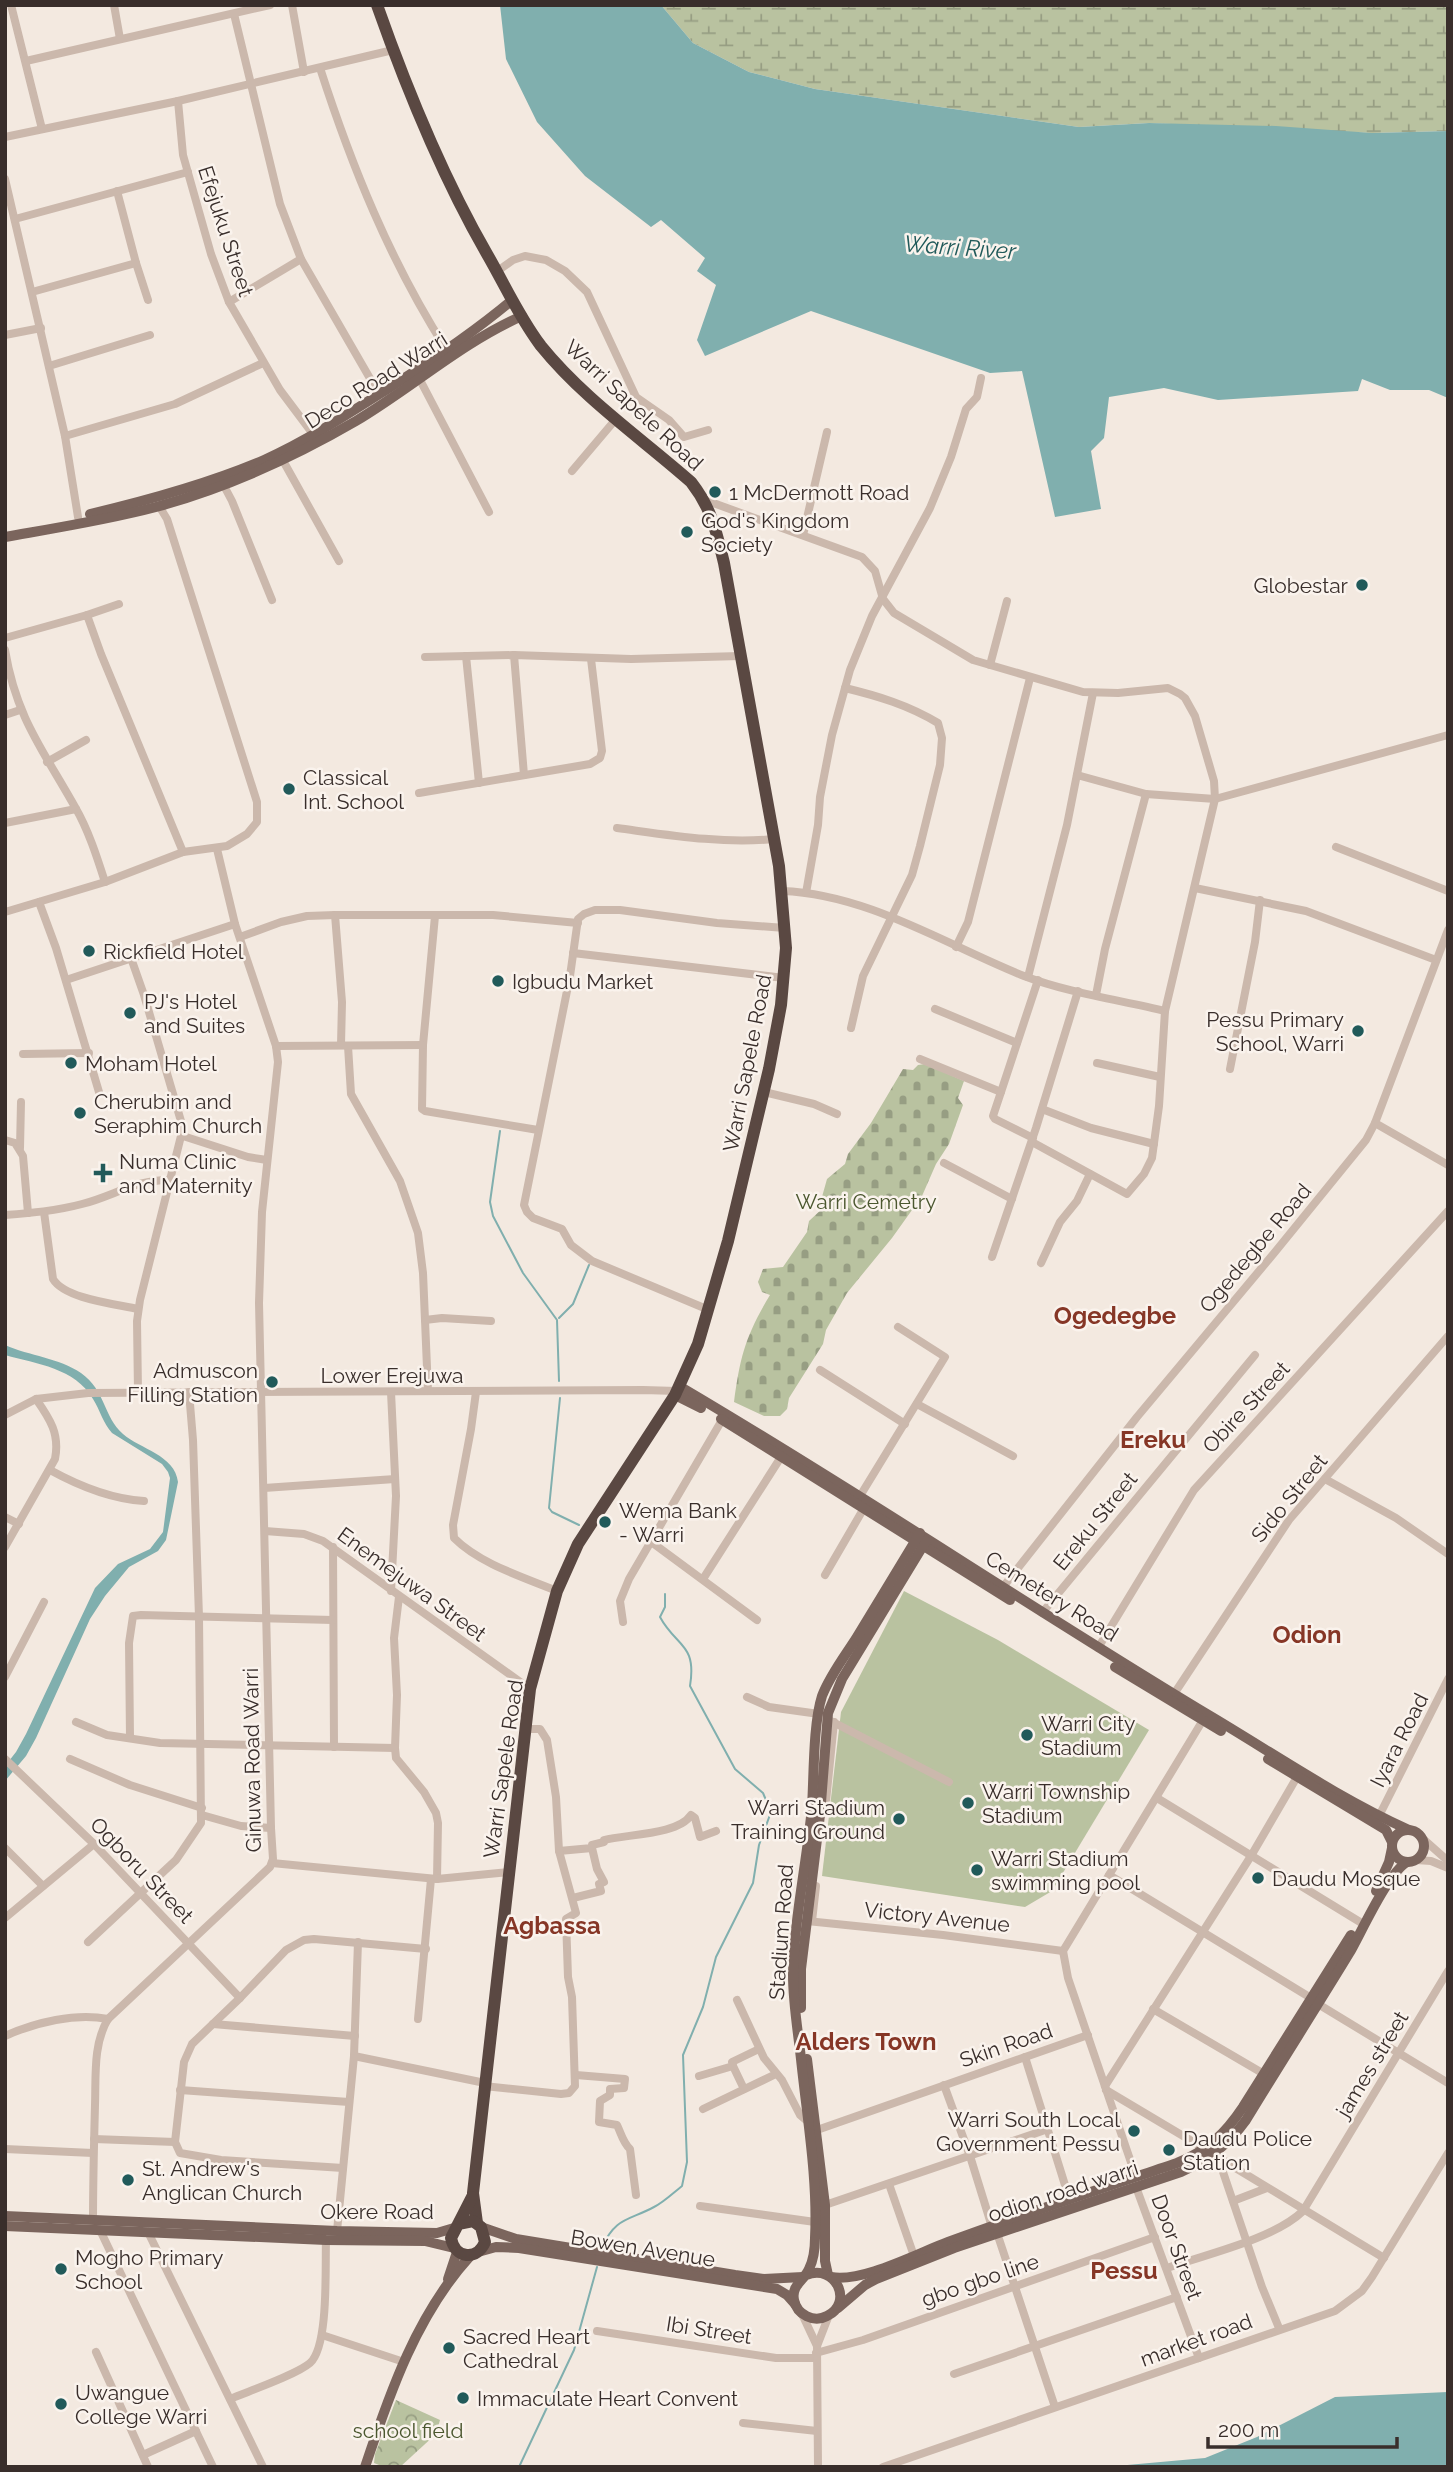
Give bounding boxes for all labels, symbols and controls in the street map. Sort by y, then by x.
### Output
street label: Efejuku Street [193,163,259,299]
water label: Warri River [903,230,1018,264]
street label: Deco Road Warri [300,326,452,434]
street label: Warri Sapele Road [560,334,708,476]
place label: 1 McDermott Road [729,480,909,505]
marker: 1 McDermott Road [707,484,723,500]
place label: God's Kingdom Society [701,508,849,557]
marker: God's Kingdom Society [679,524,695,540]
place label: Globestar [1253,573,1349,598]
marker: Globestar [1354,577,1370,593]
place label: Classical Int. School [303,765,404,814]
marker: Classical Int. School [281,781,297,797]
place label: Rickfield Hotel [103,939,244,964]
marker: Rickfield Hotel [81,943,97,959]
place label: Igbudu Market [512,969,653,994]
street label: Warri Sapele Road [718,972,776,1154]
marker: Igbudu Market [490,973,506,989]
place label: PJ's Hotel and Suites [144,989,245,1038]
marker: PJ's Hotel and Suites [122,1005,138,1021]
place label: Pessu Primary School, Warri [1206,1007,1344,1056]
marker: Pessu Primary School, Warri [1350,1023,1366,1039]
place label: Moham Hotel [85,1051,217,1076]
marker: Moham Hotel [63,1055,79,1071]
place label: Cherubim and Seraphim Church [94,1089,262,1138]
marker: Cherubim and Seraphim Church [72,1105,88,1121]
place label: Numa Clinic and Maternity [119,1149,253,1198]
marker: Numa Clinic and Maternity [93,1163,113,1183]
street label: Ogedegbe Road [1194,1179,1316,1317]
park label: Warri Cemetry [795,1189,937,1214]
district label: Ogedegbe [1054,1301,1176,1330]
street label: Obire Street [1197,1356,1295,1458]
place label: Admuscon Filling Station [127,1358,258,1407]
street label: Lower Erejuwa [321,1363,463,1388]
marker: Admuscon Filling Station [264,1374,280,1390]
district label: Ereku [1120,1425,1186,1454]
street label: Sido Street [1246,1449,1332,1547]
street label: Ereku Street [1048,1467,1142,1575]
place label: Wema Bank - Warri [619,1498,737,1547]
marker: Wema Bank - Warri [597,1514,613,1530]
street label: Enemejuwa Street [333,1522,491,1646]
street label: Cemetery Road [981,1545,1123,1647]
district label: Odion [1273,1620,1341,1649]
street label: Ginuwa Road Warri [238,1668,266,1852]
street label: Warri Sapele Road [478,1678,528,1860]
street label: Iyara Road [1365,1689,1433,1791]
place label: Warri City Stadium [1041,1711,1135,1760]
marker: Warri City Stadium [1019,1727,1035,1743]
place label: Warri Township Stadium [982,1779,1130,1828]
place label: Warri Stadium Training Ground [731,1795,885,1844]
marker: Warri Township Stadium [960,1795,976,1811]
marker: Warri Stadium Training Ground [891,1811,907,1827]
street label: Ogboru Street [85,1812,199,1928]
place label: Warri Stadium swimming pool [991,1846,1140,1895]
marker: Warri Stadium swimming pool [969,1862,985,1878]
street label: Stadium Road [764,1863,798,2001]
place label: Daudu Mosque [1272,1866,1420,1891]
marker: Daudu Mosque [1250,1870,1266,1886]
street label: Victory Avenue [863,1897,1011,1937]
district label: Agbassa [503,1911,601,1940]
street label: james street [1329,2007,1413,2124]
street label: Skin Road [956,2017,1056,2073]
district label: Alders Town [796,2027,936,2056]
place label: Warri South Local Government Pessu [936,2107,1120,2156]
marker: Warri South Local Government Pessu [1126,2123,1142,2139]
place label: Daudu Police Station [1183,2126,1312,2175]
marker: Daudu Police Station [1161,2142,1177,2158]
street label: odion road warri [985,2155,1141,2227]
place label: St. Andrew's Anglican Church [142,2156,302,2205]
marker: St. Andrew's Anglican Church [120,2172,136,2188]
street label: Door Street [1146,2191,1208,2303]
street label: Okere Road [320,2199,434,2224]
street label: Bowen Avenue [569,2224,717,2272]
place label: Mogho Primary School [75,2245,223,2294]
street label: gbo gbo line [918,2248,1042,2312]
district label: Pessu [1090,2256,1158,2285]
marker: Mogho Primary School [53,2261,69,2277]
street label: market road [1137,2308,1255,2372]
street label: Ibi Street [664,2311,754,2349]
place label: Sacred Heart Cathedral [463,2324,590,2373]
marker: Sacred Heart Cathedral [441,2340,457,2356]
place label: Uwangue College Warri [75,2380,207,2429]
place label: Immaculate Heart Convent [477,2386,738,2411]
marker: Immaculate Heart Convent [455,2390,471,2406]
marker: Uwangue College Warri [53,2396,69,2412]
scale bar [1208,2406,1397,2450]
text: 200 m [1218,2417,1279,2442]
park label: school field [352,2418,464,2443]

